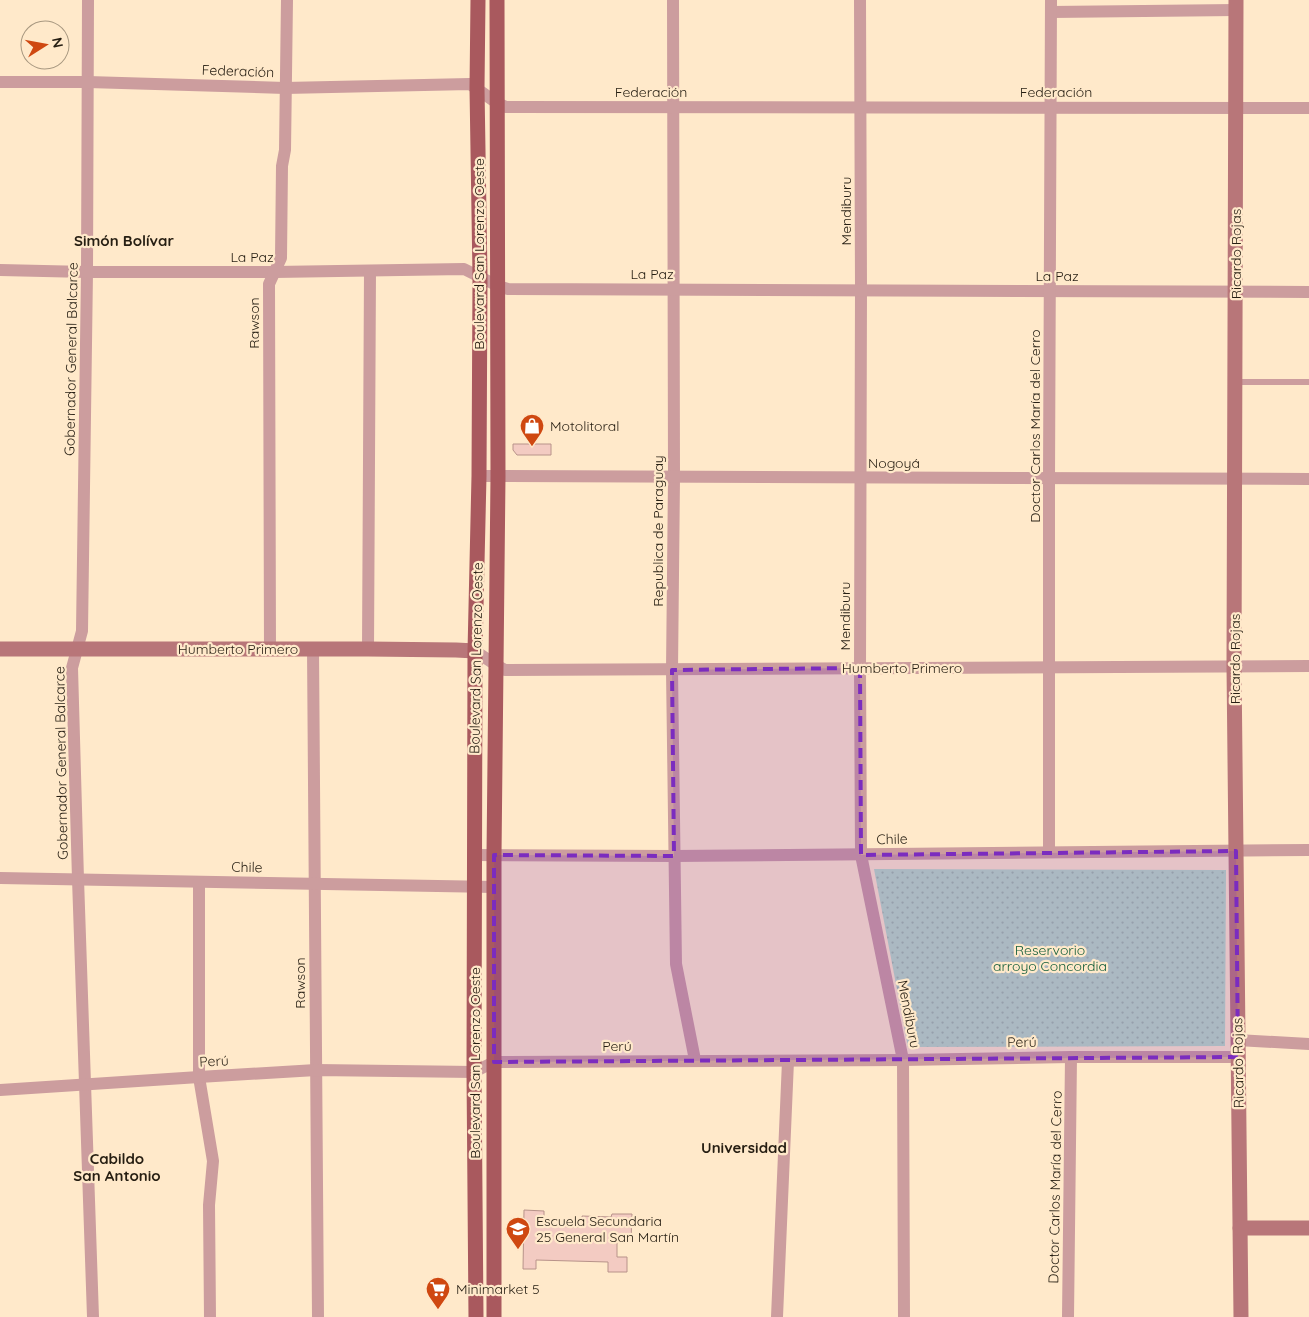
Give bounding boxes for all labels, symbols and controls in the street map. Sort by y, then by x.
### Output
north arrow [20,20,70,70]
text: N [48,36,68,49]
street label: Federación [201,61,275,81]
street label: Federación [615,83,687,101]
street label: Federación [1020,83,1092,101]
street label: Boulevard San Lorenzo Oeste [470,158,488,350]
street label: Mendiburu [837,177,855,245]
street label: Ricardo Rojas [1227,209,1245,299]
district label: Simón Bolívar [74,231,174,250]
street label: La Paz [230,248,274,266]
street label: Gobernador General Balcarce [60,262,82,456]
street label: La Paz [630,265,674,283]
street label: La Paz [1035,267,1079,285]
street label: Rawson [245,297,263,349]
street label: Doctor Carlos María del Cerro [1026,329,1044,523]
shop icon: Motolitoral [519,413,545,447]
place label: Motolitoral [550,417,619,435]
street label: Nogoyá [868,454,920,472]
street label: Republica de Paraguay [649,455,667,607]
street label: Boulevard San Lorenzo Oeste [465,562,487,754]
street label: Mendiburu [836,582,854,650]
street label: Ricardo Rojas [1226,614,1244,704]
street label: Humberto Primero [178,640,298,658]
street label: Humberto Primero [842,659,962,677]
street label: Gobernador General Balcarce [50,666,72,860]
street label: Chile [876,830,908,848]
street label: Chile [231,858,263,876]
park label: Reservorio arroyo Concordia [993,941,1107,975]
street label: Rawson [291,957,309,1009]
street label: Boulevard San Lorenzo Oeste [466,967,484,1159]
street label: Mendiburu [894,978,924,1050]
street label: Ricardo Rojas [1228,1018,1248,1108]
street label: Perú [1007,1033,1037,1051]
street label: Perú [602,1037,632,1055]
street label: Perú [199,1051,229,1071]
street label: Doctor Carlos María del Cerro [1044,1090,1066,1284]
district label: Universidad [701,1138,787,1157]
district label: Cabildo San Antonio [73,1149,161,1185]
place label: Escuela Secundaria 25 General San Martín [536,1212,679,1246]
school or university icon: Escuela Secundaria 25 General San Martín [505,1216,531,1250]
supermarket icon: Minimarket 5 [425,1276,451,1310]
place label: Minimarket 5 [456,1280,540,1298]

